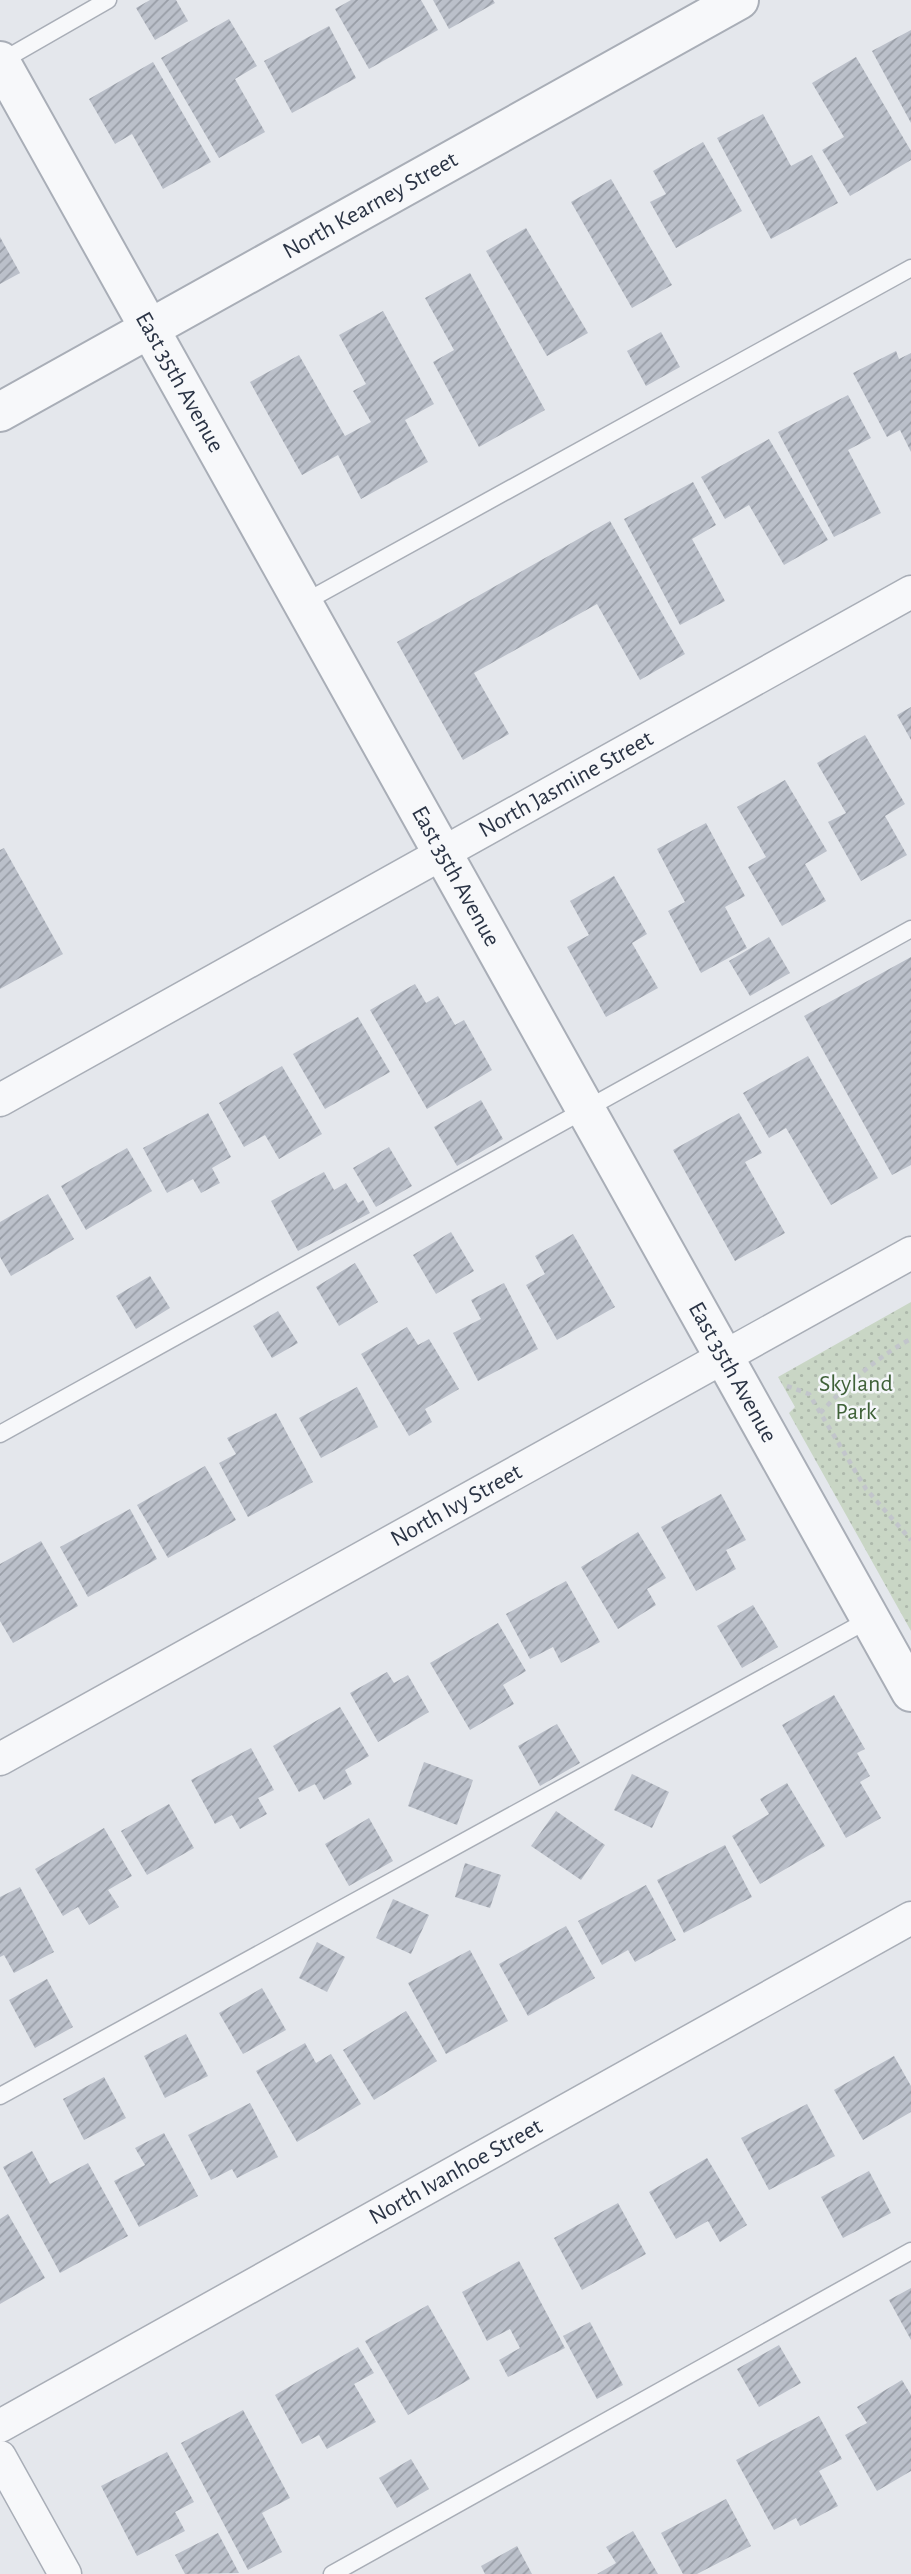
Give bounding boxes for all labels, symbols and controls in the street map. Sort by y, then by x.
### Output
street label: North Kearney Street [279,147,462,264]
street label: East 35th Avenue [131,308,228,457]
street label: North Jasmine Street [475,726,657,842]
street label: East 35th Avenue [407,802,504,951]
street label: East 35th Avenue [684,1298,781,1447]
park label: Skyland Park [819,1372,893,1424]
street label: North Ivy Street [387,1459,526,1551]
street label: North Ivanhoe Street [365,2114,547,2229]

